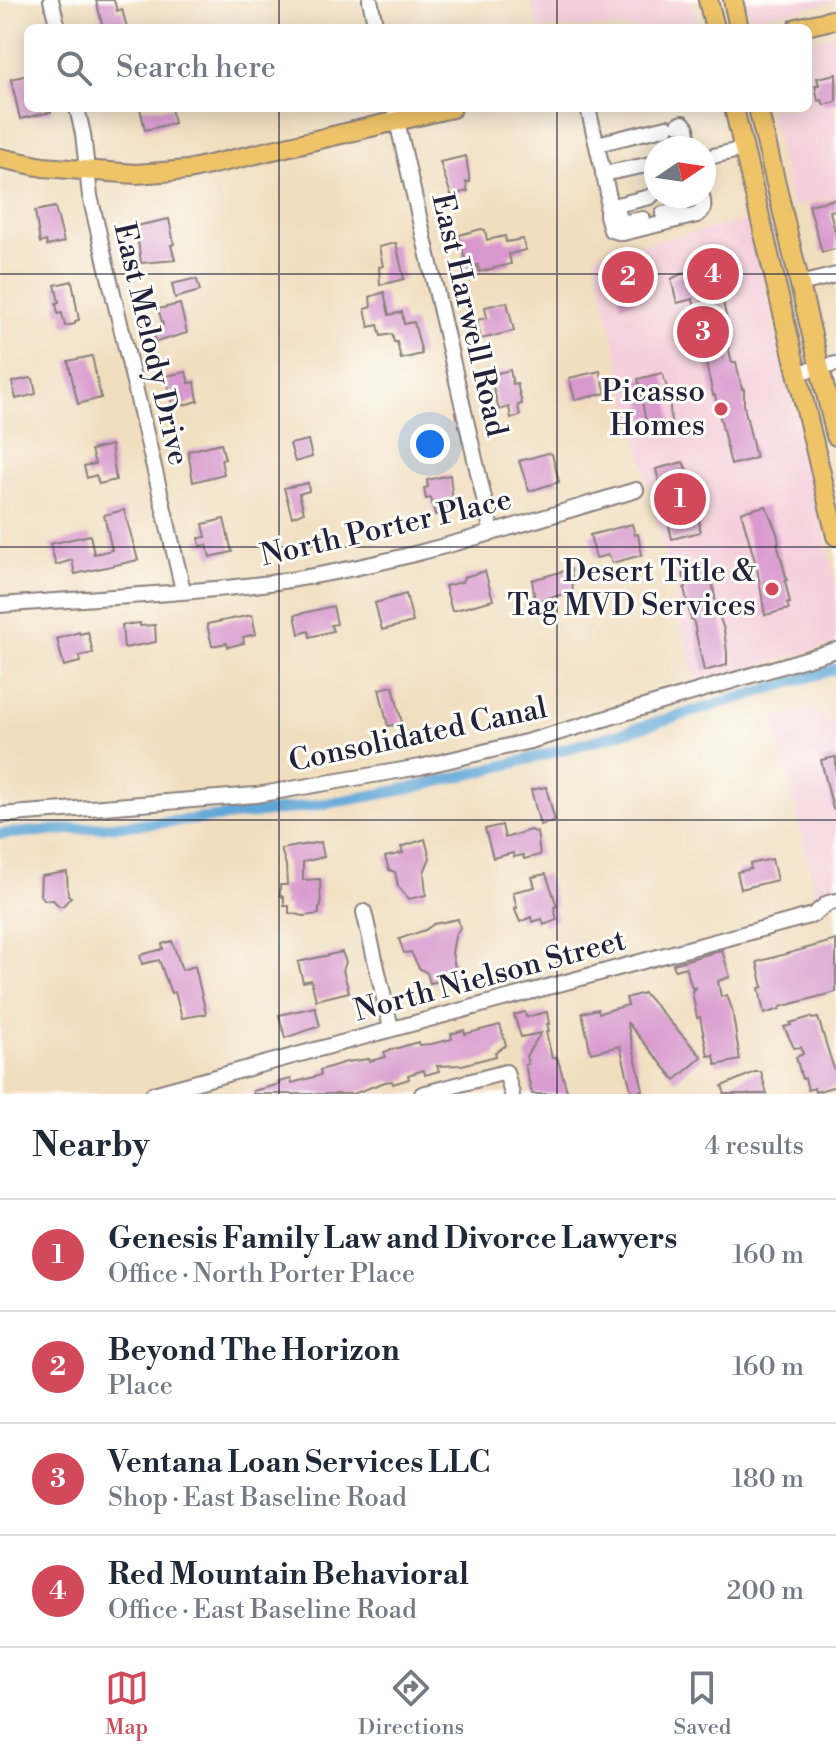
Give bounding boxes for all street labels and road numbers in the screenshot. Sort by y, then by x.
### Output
street label: East Harwell Road [423,190,515,440]
street label: East Melody Drive [105,219,197,469]
street label: North Porter Place [257,481,515,575]
street label: Consolidated Canal [285,689,551,781]
street label: North Nielson Street [350,921,630,1031]

